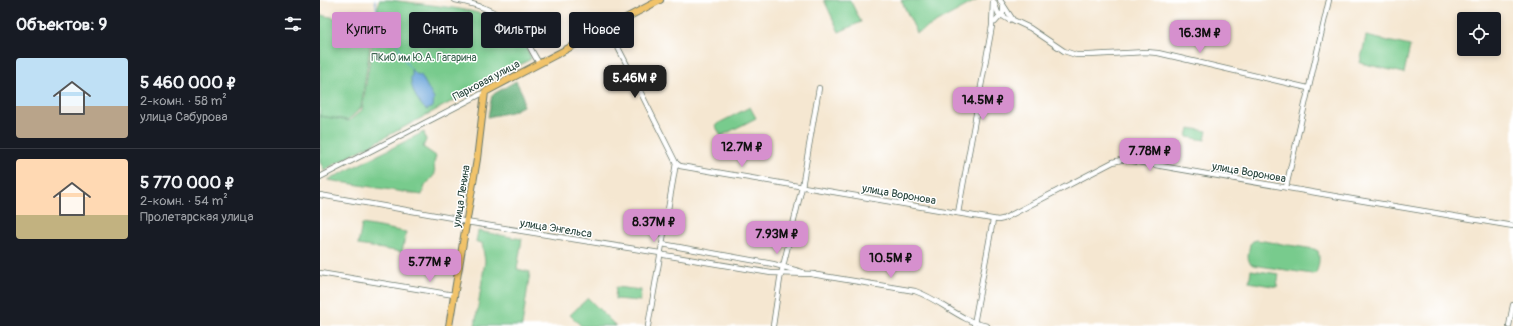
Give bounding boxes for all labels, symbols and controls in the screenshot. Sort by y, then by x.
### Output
chip: Купить [332,12,401,48]
chip: Снять [409,12,473,48]
chip: Фильтры [481,12,561,48]
chip: Новое [569,12,634,48]
map controls [1457,12,1501,56]
button: locate [1457,12,1501,56]
icon: filters [282,13,304,35]
text: Объектов: 9 [16,14,107,35]
pin: 16.3M ₽ [1163,20,1237,54]
text: 16.3M ₽ [1179,25,1221,41]
park label: ПКиО им Ю.А. Гагарина [371,51,477,64]
street label: Парковая улица [451,57,522,104]
pin: 5.46M ₽ [598,65,672,99]
text: 5.46M ₽ [613,70,657,86]
text: 5 460 000 ₽ [140,72,237,93]
icon: home [48,74,96,122]
pin: 14.5M ₽ [946,87,1020,121]
text: 14.5M ₽ [962,92,1004,108]
text: 2-комн. · 58 m² [140,93,227,109]
text: улица Сабурова [140,109,227,125]
pin: 12.7M ₽ [705,134,779,168]
pin: 7.78M ₽ [1113,138,1187,172]
text: 12.7M ₽ [721,139,763,155]
text: 7.78M ₽ [1128,143,1172,159]
street label: улица Воронова [1210,159,1287,185]
street label: улица Ленина [450,164,473,229]
text: 5 770 000 ₽ [140,172,235,193]
icon: home [48,175,96,223]
street label: улица Воронова [860,181,937,207]
text: 2-комн. · 54 m² [140,193,228,209]
text: Пролетарская улица [140,209,254,225]
pin: 8.37M ₽ [617,209,691,243]
text: 8.37M ₽ [632,214,676,230]
street label: улица Энгельса [518,216,593,241]
pin: 7.93M ₽ [740,221,814,255]
text: 7.93M ₽ [755,226,799,242]
pin: 10.5M ₽ [854,245,928,279]
pin: 5.77M ₽ [393,249,467,283]
text: 10.5M ₽ [869,250,913,266]
text: 5.77M ₽ [408,254,452,270]

